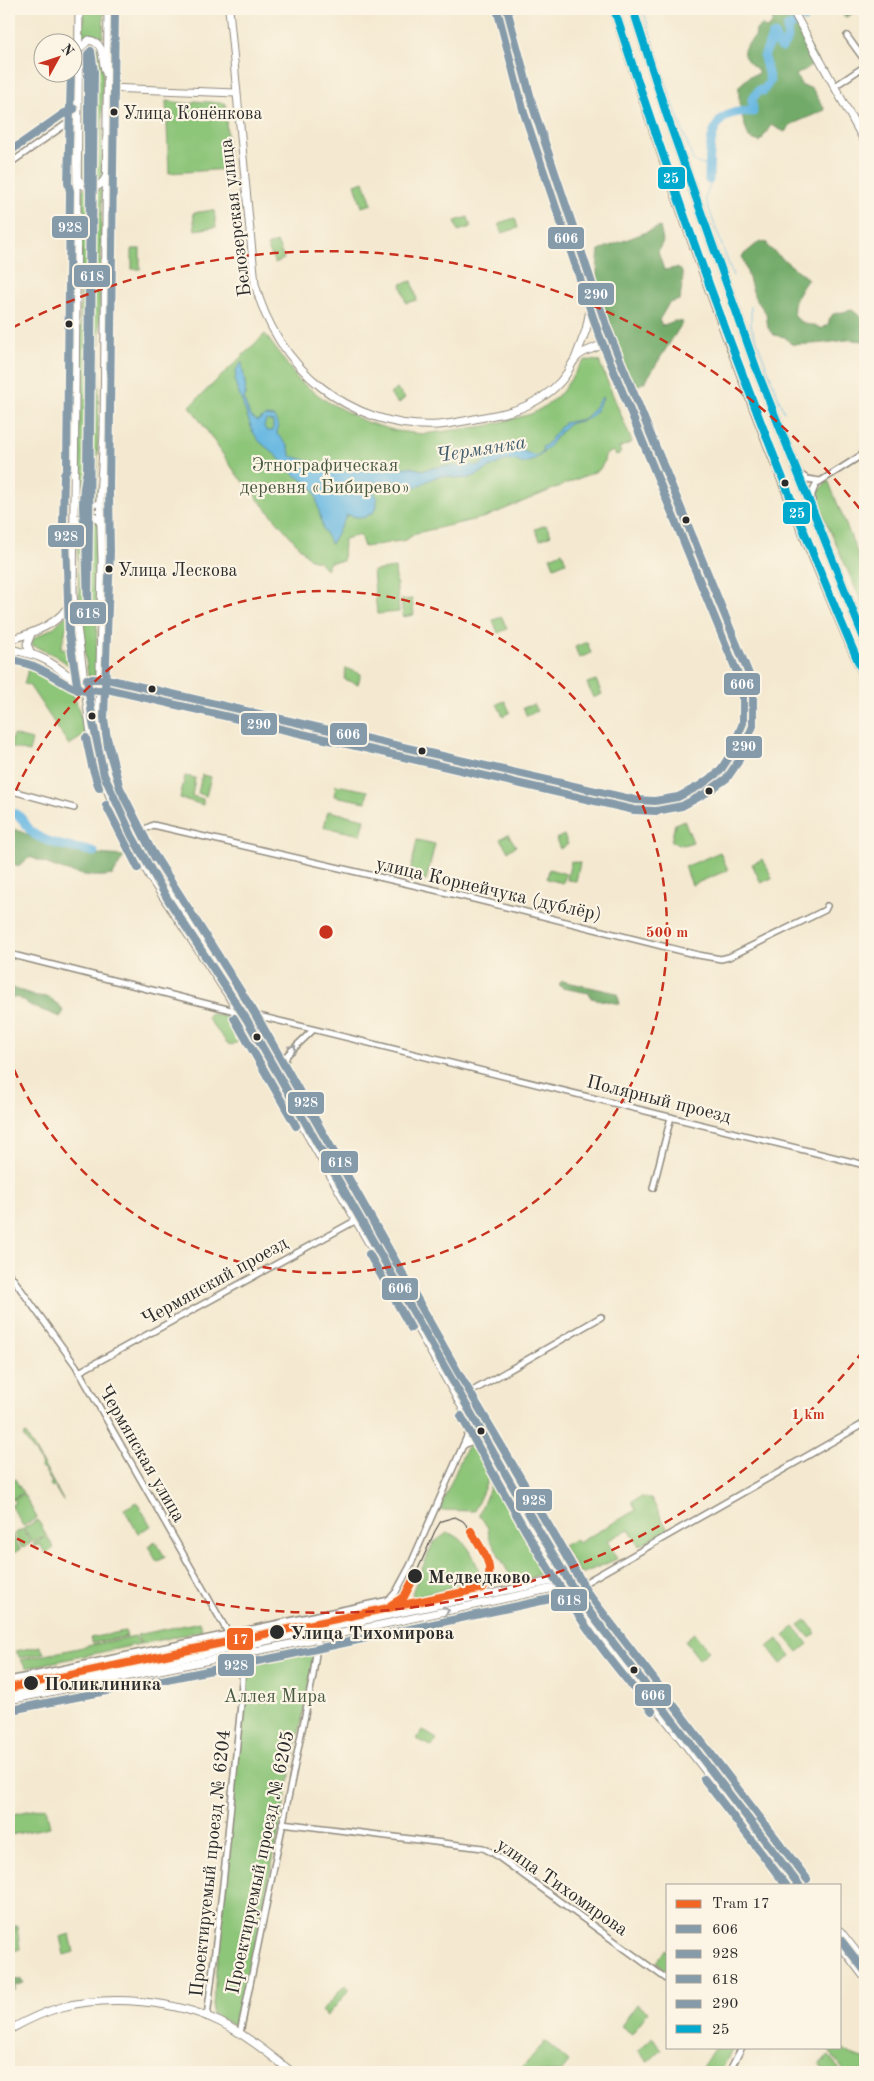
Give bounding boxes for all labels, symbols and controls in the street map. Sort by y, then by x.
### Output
north arrow [32,32,82,82]
text: N [58,42,76,59]
place label: Улица Конёнкова [123,105,262,123]
marker: Улица Конёнкова [109,107,119,117]
street label: Белозерская улица [217,137,256,298]
line badge: 25 [657,166,686,190]
text: 25 [663,172,679,186]
line badge: 928 [51,215,89,239]
text: 928 [58,221,82,235]
line badge: 606 [547,226,585,250]
text: 606 [554,232,578,246]
line badge: 618 [73,264,111,288]
text: 618 [80,270,104,284]
line badge: 290 [577,282,615,306]
text: 290 [584,288,608,302]
unlabelled marker [64,319,74,329]
water label: Чермянка [435,433,528,467]
park label: Этнографическая деревня «Бибирево» [240,457,410,498]
unlabelled marker [780,478,790,488]
line badge: 25 [782,501,811,525]
text: 25 [789,507,805,521]
unlabelled marker [681,515,691,525]
line badge: 928 [47,524,85,548]
text: 928 [54,530,78,544]
place label: Улица Лескова [118,562,238,580]
marker: Улица Лескова [104,564,114,574]
line badge: 618 [69,601,107,625]
text: 618 [76,607,100,621]
line badge: 606 [723,672,761,696]
text: 606 [730,678,754,692]
unlabelled marker [147,684,157,694]
unlabelled marker [87,711,97,721]
line badge: 290 [240,712,278,736]
text: 290 [247,718,271,732]
line badge: 606 [329,722,368,746]
text: 606 [336,728,360,742]
line badge: 290 [725,735,763,759]
text: 290 [732,740,756,754]
unlabelled marker [417,746,427,756]
unlabelled marker [704,786,714,796]
street label: улица Корнейчука (дублёр) [374,854,603,926]
centre of rings [317,923,335,941]
text: 500 m [646,926,688,941]
unlabelled marker [252,1032,262,1042]
one-way arrow [287,1045,296,1054]
street label: Полярный проезд [584,1073,733,1128]
line badge: 928 [287,1091,325,1115]
text: 928 [294,1096,318,1110]
line badge: 618 [320,1150,359,1174]
text: 618 [328,1156,352,1170]
street label: Чермянский проезд [139,1234,292,1330]
line badge: 606 [381,1277,419,1301]
text: 606 [388,1282,412,1296]
street label: Чермянская улица [94,1382,188,1527]
text: 1 km [791,1408,825,1423]
unlabelled marker [476,1426,486,1436]
line badge: 928 [515,1488,553,1512]
text: 928 [522,1494,546,1508]
marker: Медведково [406,1567,424,1585]
place label: Медведково [428,1569,531,1588]
line badge: 618 [550,1588,588,1612]
text: 618 [557,1594,581,1608]
one-way arrow [442,1606,451,1617]
marker: Улица Тихомирова [268,1623,286,1641]
place label: Улица Тихомирова [290,1625,455,1644]
line badge: 17 [226,1627,254,1651]
text: 17 [232,1633,248,1647]
line badge: 928 [217,1653,255,1677]
text: 928 [224,1659,248,1673]
unlabelled marker [629,1665,639,1675]
marker: Поликлиника [22,1674,40,1692]
place label: Поликлиника [44,1676,162,1695]
line badge: 606 [634,1683,672,1707]
park label: Аллея Мира [224,1688,327,1707]
text: 606 [641,1689,665,1703]
street label: Проектируемый проезд № 6204 [188,1728,235,1998]
street label: Проектируемый проезд № 6205 [224,1729,299,1996]
street label: улица Тихомирова [492,1836,631,1941]
legend [666,1884,842,2048]
text: Tram 17 [712,1897,770,1912]
text: 606 [712,1923,738,1938]
text: 928 [712,1947,738,1962]
text: 618 [712,1973,738,1988]
text: 290 [712,1997,738,2012]
text: 25 [712,2023,729,2038]

